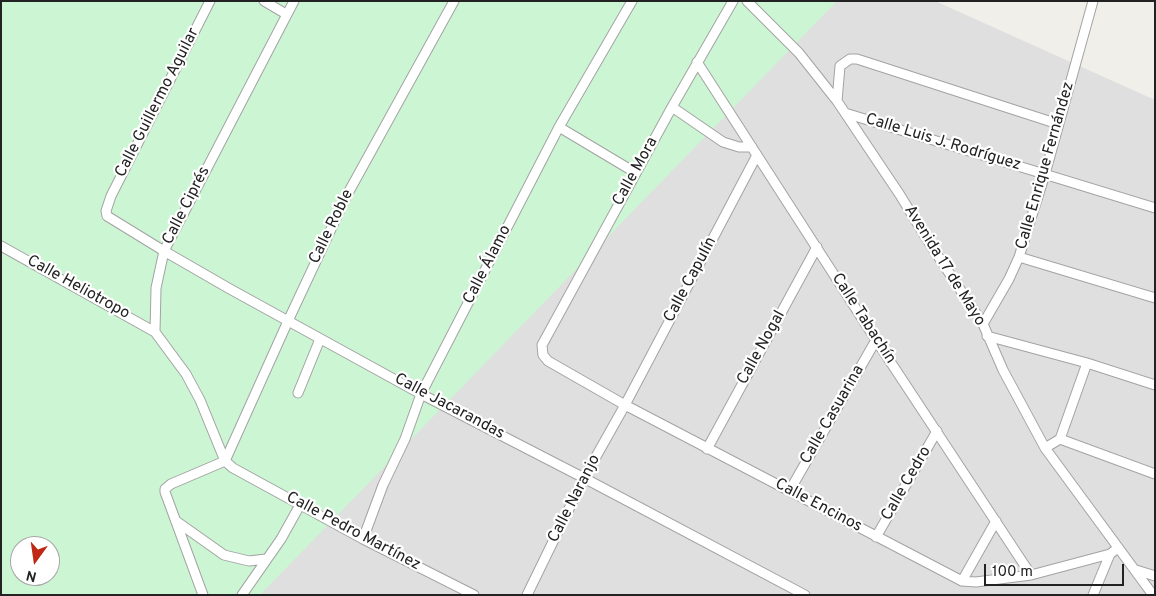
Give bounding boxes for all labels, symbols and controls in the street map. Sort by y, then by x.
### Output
street label: Calle Guillermo Aguilar [112,25,204,181]
street label: Calle Enrique Fernández [1013,80,1079,252]
street label: Calle Luis J. Rodríguez [863,110,1023,176]
street label: Calle Mora [609,134,663,210]
street label: Calle Ciprés [159,164,215,248]
street label: Calle Roble [306,187,358,267]
street label: Avenida 17 de Mayo [899,202,989,330]
street label: Calle Álamo [460,222,516,308]
street label: Calle Capulín [661,234,721,326]
street label: Calle Heliotropo [23,252,133,324]
street label: Calle Tabachín [827,270,899,368]
street label: Calle Nogal [734,308,790,388]
street label: Calle Casuarina [797,362,869,468]
street label: Calle Jacarandas [391,370,507,444]
street label: Calle Cedro [878,443,936,525]
street label: Calle Naranjo [545,452,605,546]
street label: Calle Encinos [771,475,865,537]
street label: Calle Pedro Martínez [283,488,423,576]
north arrow [10,536,60,586]
scale bar [986,554,1126,586]
text: 100 m [992,563,1033,582]
text: N [25,566,38,585]

